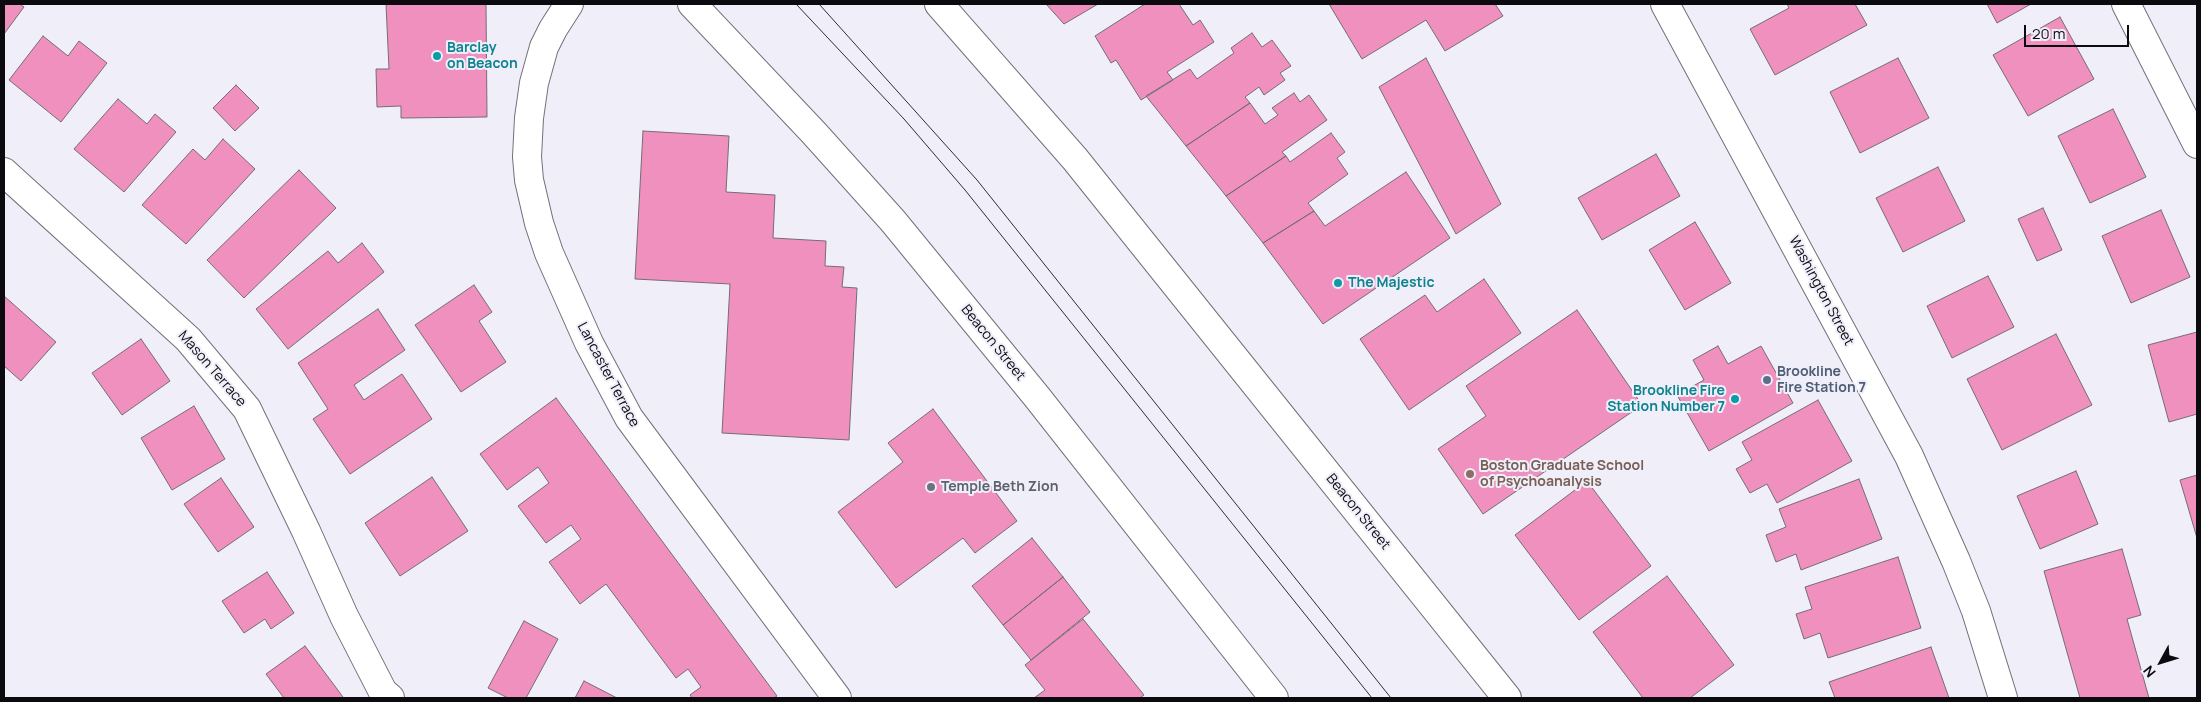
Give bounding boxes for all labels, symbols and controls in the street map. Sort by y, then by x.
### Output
scale bar [2026,15,2131,47]
text: 20 m [2032,23,2065,44]
place label: Barclay on Beacon [447,40,518,72]
marker: Barclay on Beacon [431,50,443,62]
street label: Washington Street [1785,233,1857,349]
place label: The Majestic [1348,275,1435,291]
marker: The Majestic [1332,277,1344,289]
street label: Beacon Street [957,302,1029,384]
street label: Lancaster Terrace [573,320,643,430]
street label: Mason Terrace [174,328,250,410]
place label: Brookline Fire Station 7 [1777,364,1866,397]
marker: Brookline Fire Station 7 [1761,374,1773,386]
place label: Brookline Fire Station Number 7 [1607,383,1725,416]
marker: Brookline Fire Station Number 7 [1729,393,1741,405]
place label: Boston Graduate School of Psychoanalysis [1480,458,1644,491]
marker: Boston Graduate School of Psychoanalysis [1464,468,1476,480]
street label: Beacon Street [1322,471,1394,553]
place label: Temple Beth Zion [941,479,1058,495]
marker: Temple Beth Zion [925,481,937,493]
north arrow [2136,637,2186,687]
text: N [2138,662,2160,682]

